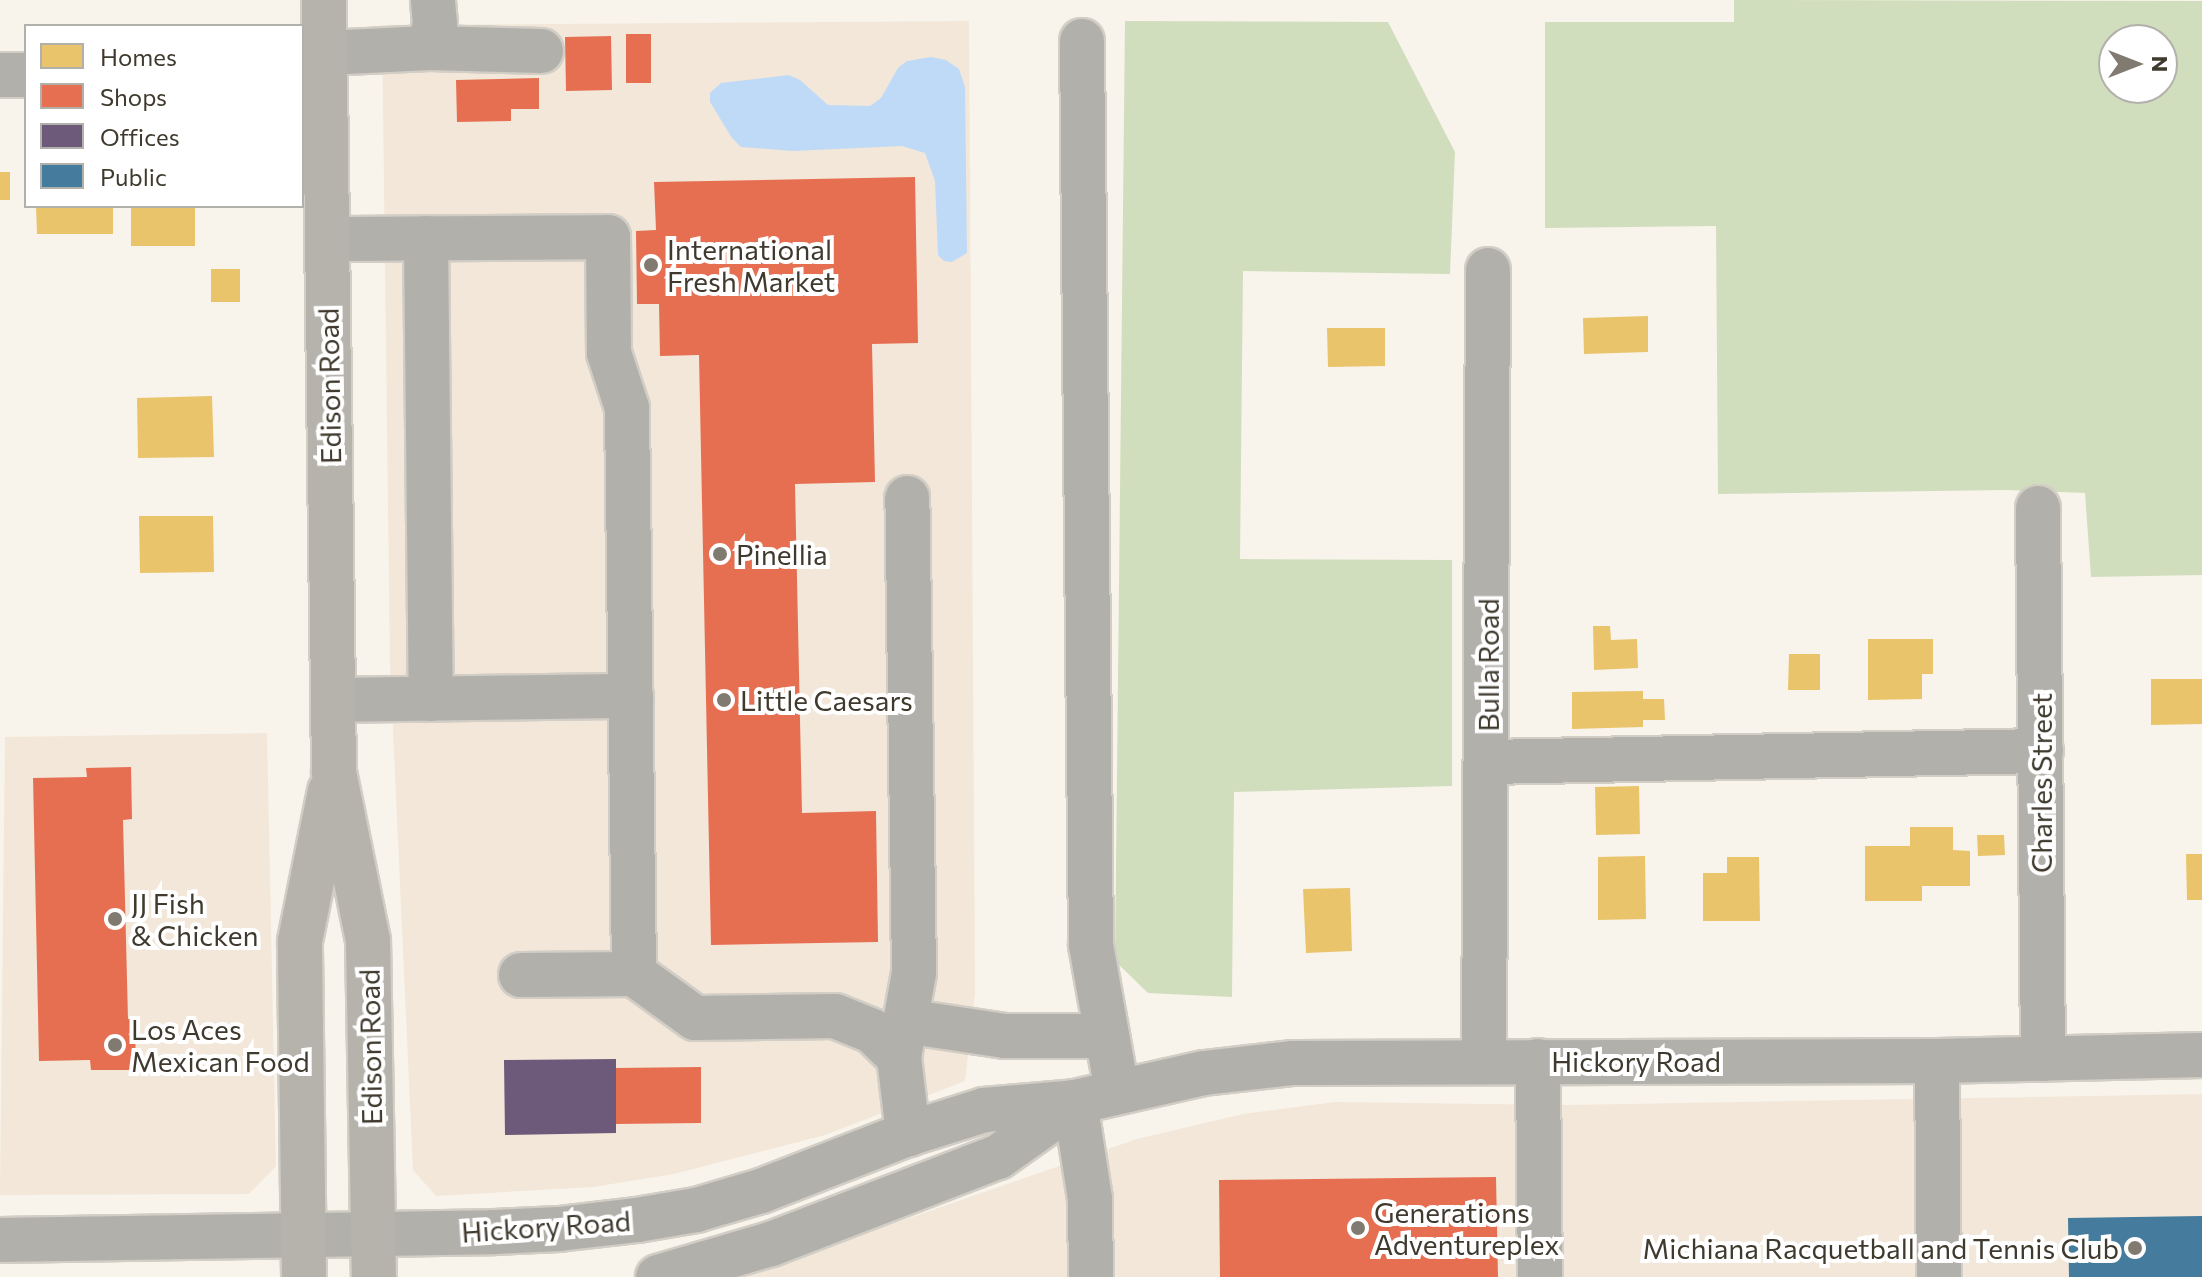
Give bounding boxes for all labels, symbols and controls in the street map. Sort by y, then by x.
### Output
legend [24,24,304,208]
north arrow [2098,24,2178,104]
text: Homes [100,42,177,71]
text: N [2147,56,2174,72]
text: Shops [100,82,167,111]
text: Offices [100,122,180,151]
text: Public [100,162,167,191]
place label: International Fresh Market [667,232,835,298]
marker: International Fresh Market [642,256,660,274]
street label: Edison Road [311,308,347,464]
place label: Pinellia [736,537,828,571]
marker: Pinellia [711,545,729,563]
street label: Bulla Road [1471,598,1505,732]
place label: Little Caesars [740,683,913,717]
marker: Little Caesars [715,691,733,709]
street label: Charles Street [2024,693,2058,873]
place label: JJ Fish & Chicken [131,886,259,952]
marker: JJ Fish & Chicken [106,910,124,928]
street label: Edison Road [352,969,388,1125]
place label: Los Aces Mexican Food [131,1012,310,1078]
marker: Los Aces Mexican Food [106,1036,124,1054]
street label: Hickory Road [1551,1044,1721,1078]
place label: Generations Adventureplex [1374,1195,1559,1261]
street label: Hickory Road [460,1203,632,1249]
marker: Generations Adventureplex [1349,1219,1367,1237]
place label: Michiana Racquetball and Tennis Club [1643,1231,2119,1265]
marker: Michiana Racquetball and Tennis Club [2126,1239,2144,1257]

